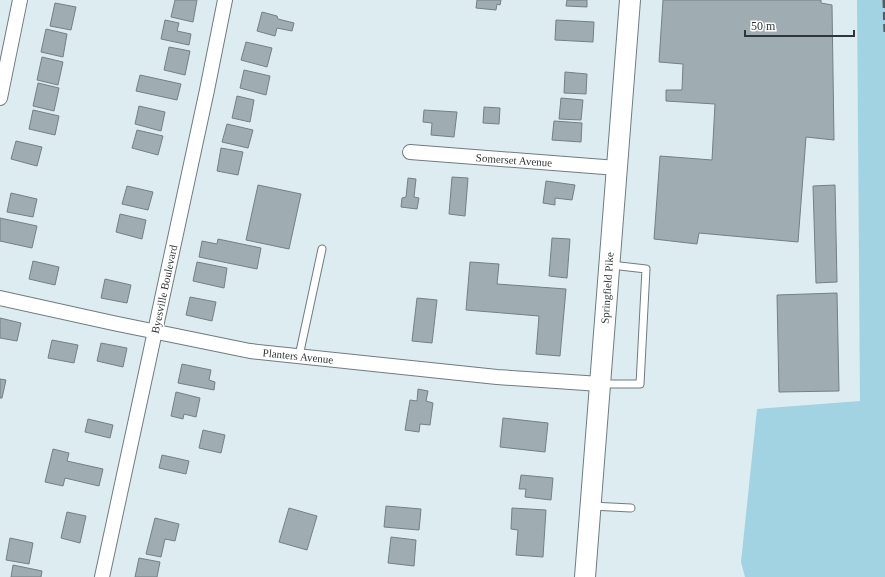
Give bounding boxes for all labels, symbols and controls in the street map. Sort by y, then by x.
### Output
scale bar [745,12,854,38]
text: 50 m [751,19,776,33]
street label: Somerset Avenue [475,151,553,169]
street label: Byesville Boulevard [149,243,179,334]
street label: Springfield Pike [599,252,615,324]
street label: Planters Avenue [262,346,334,366]

